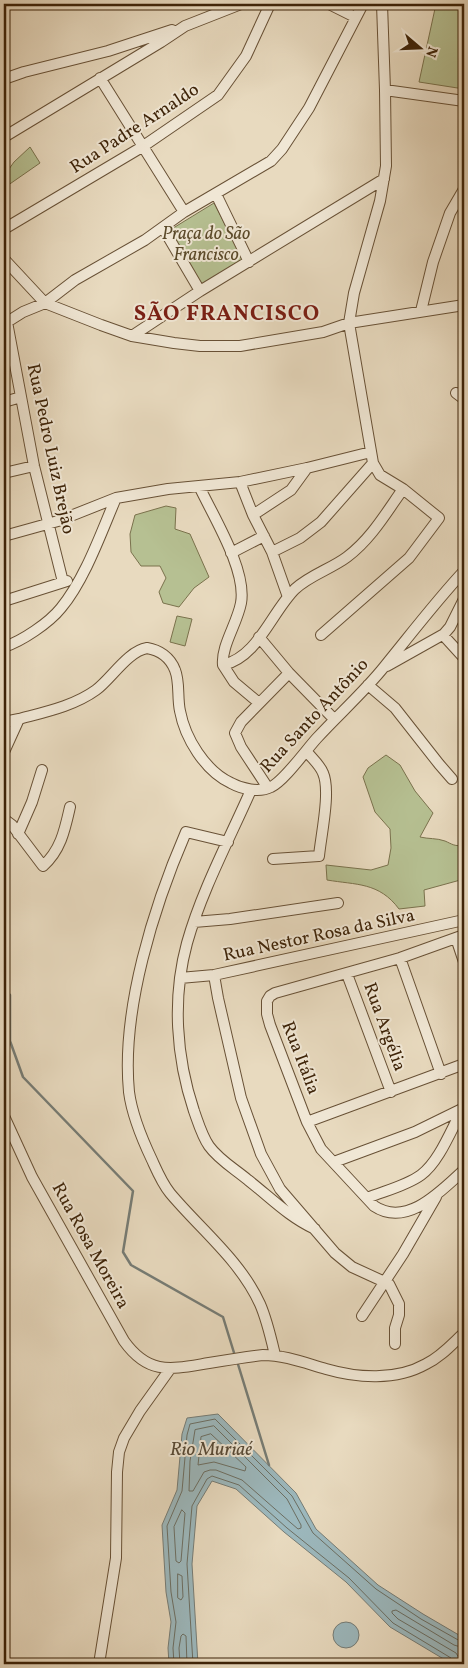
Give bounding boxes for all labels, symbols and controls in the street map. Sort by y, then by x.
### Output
north arrow [396,22,446,72]
text: N [420,44,442,60]
street label: Rua Padre Arnaldo [66,78,204,180]
park label: Praça do São Francisco [162,222,250,268]
district label: SÃO FRANCISCO [134,299,320,330]
street label: Rua Pedro Luiz Brejão [20,361,80,537]
street label: Rua Santo Antônio [255,653,375,779]
street label: Rua Nestor Rosa da Silva [221,903,417,969]
street label: Rua Argélia [356,979,412,1075]
street label: Rua Itália [275,1018,325,1098]
street label: Rua Rosa Moreira [45,1178,135,1314]
water label: Rio Muriaé [170,1437,253,1463]

